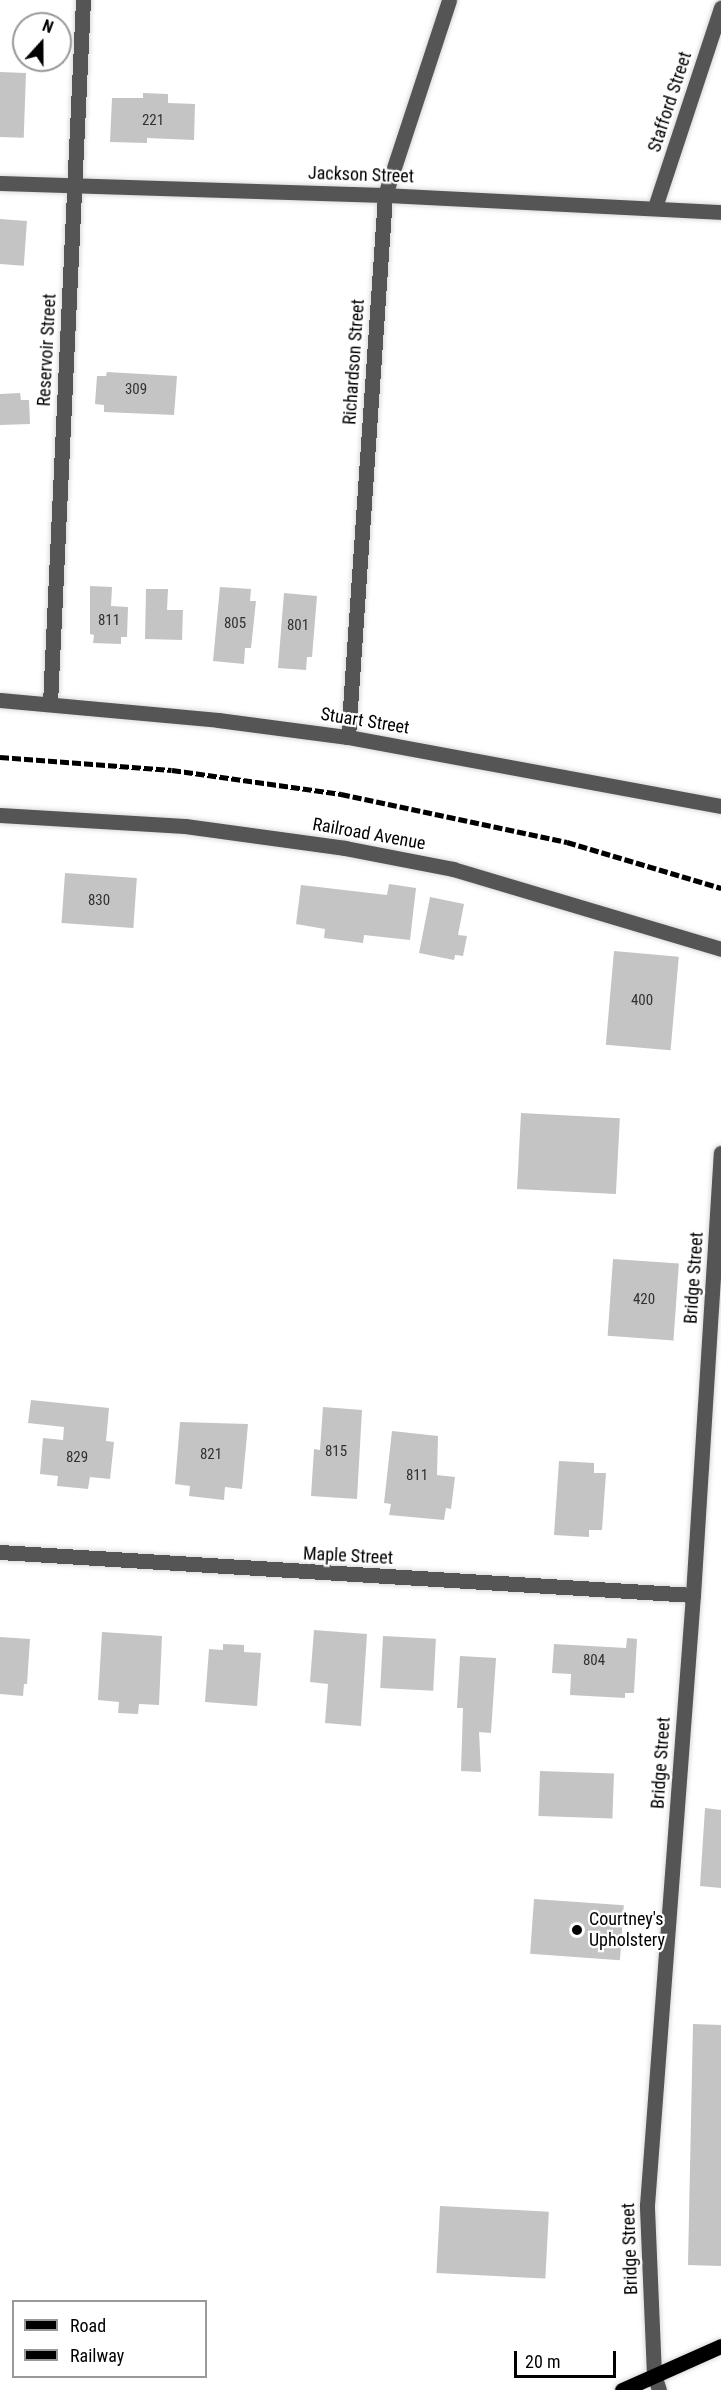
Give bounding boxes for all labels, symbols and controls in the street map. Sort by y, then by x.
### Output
north arrow [12,12,72,72]
text: N [40,16,56,37]
street label: Stafford Street [644,49,696,155]
house number: 221 [142,112,164,130]
street label: Jackson Street [308,162,414,188]
street label: Reservoir Street [33,293,61,407]
street label: Richardson Street [339,298,369,426]
house number: 309 [125,381,147,399]
house number: 811 [98,612,120,630]
house number: 805 [224,615,246,633]
house number: 801 [287,617,309,635]
street label: Stuart Street [319,703,411,739]
street label: Railroad Avenue [311,813,427,855]
house number: 830 [88,892,110,910]
house number: 400 [631,992,653,1010]
street label: Bridge Street [680,1231,708,1325]
house number: 420 [633,1291,655,1309]
house number: 815 [325,1443,347,1461]
house number: 821 [200,1446,222,1464]
house number: 829 [66,1449,88,1467]
house number: 811 [406,1467,428,1485]
street label: Maple Street [303,1543,393,1569]
house number: 804 [583,1652,605,1670]
street label: Bridge Street [647,1716,675,1810]
place label: Courtney's Upholstery [589,1909,665,1952]
marker: Courtney's Upholstery [570,1923,584,1937]
street label: Bridge Street [618,2203,642,2295]
legend [12,2300,207,2378]
text: Road [70,2315,106,2336]
scale bar [517,2339,619,2377]
text: Railway [70,2345,124,2366]
text: 20 m [525,2351,560,2372]

